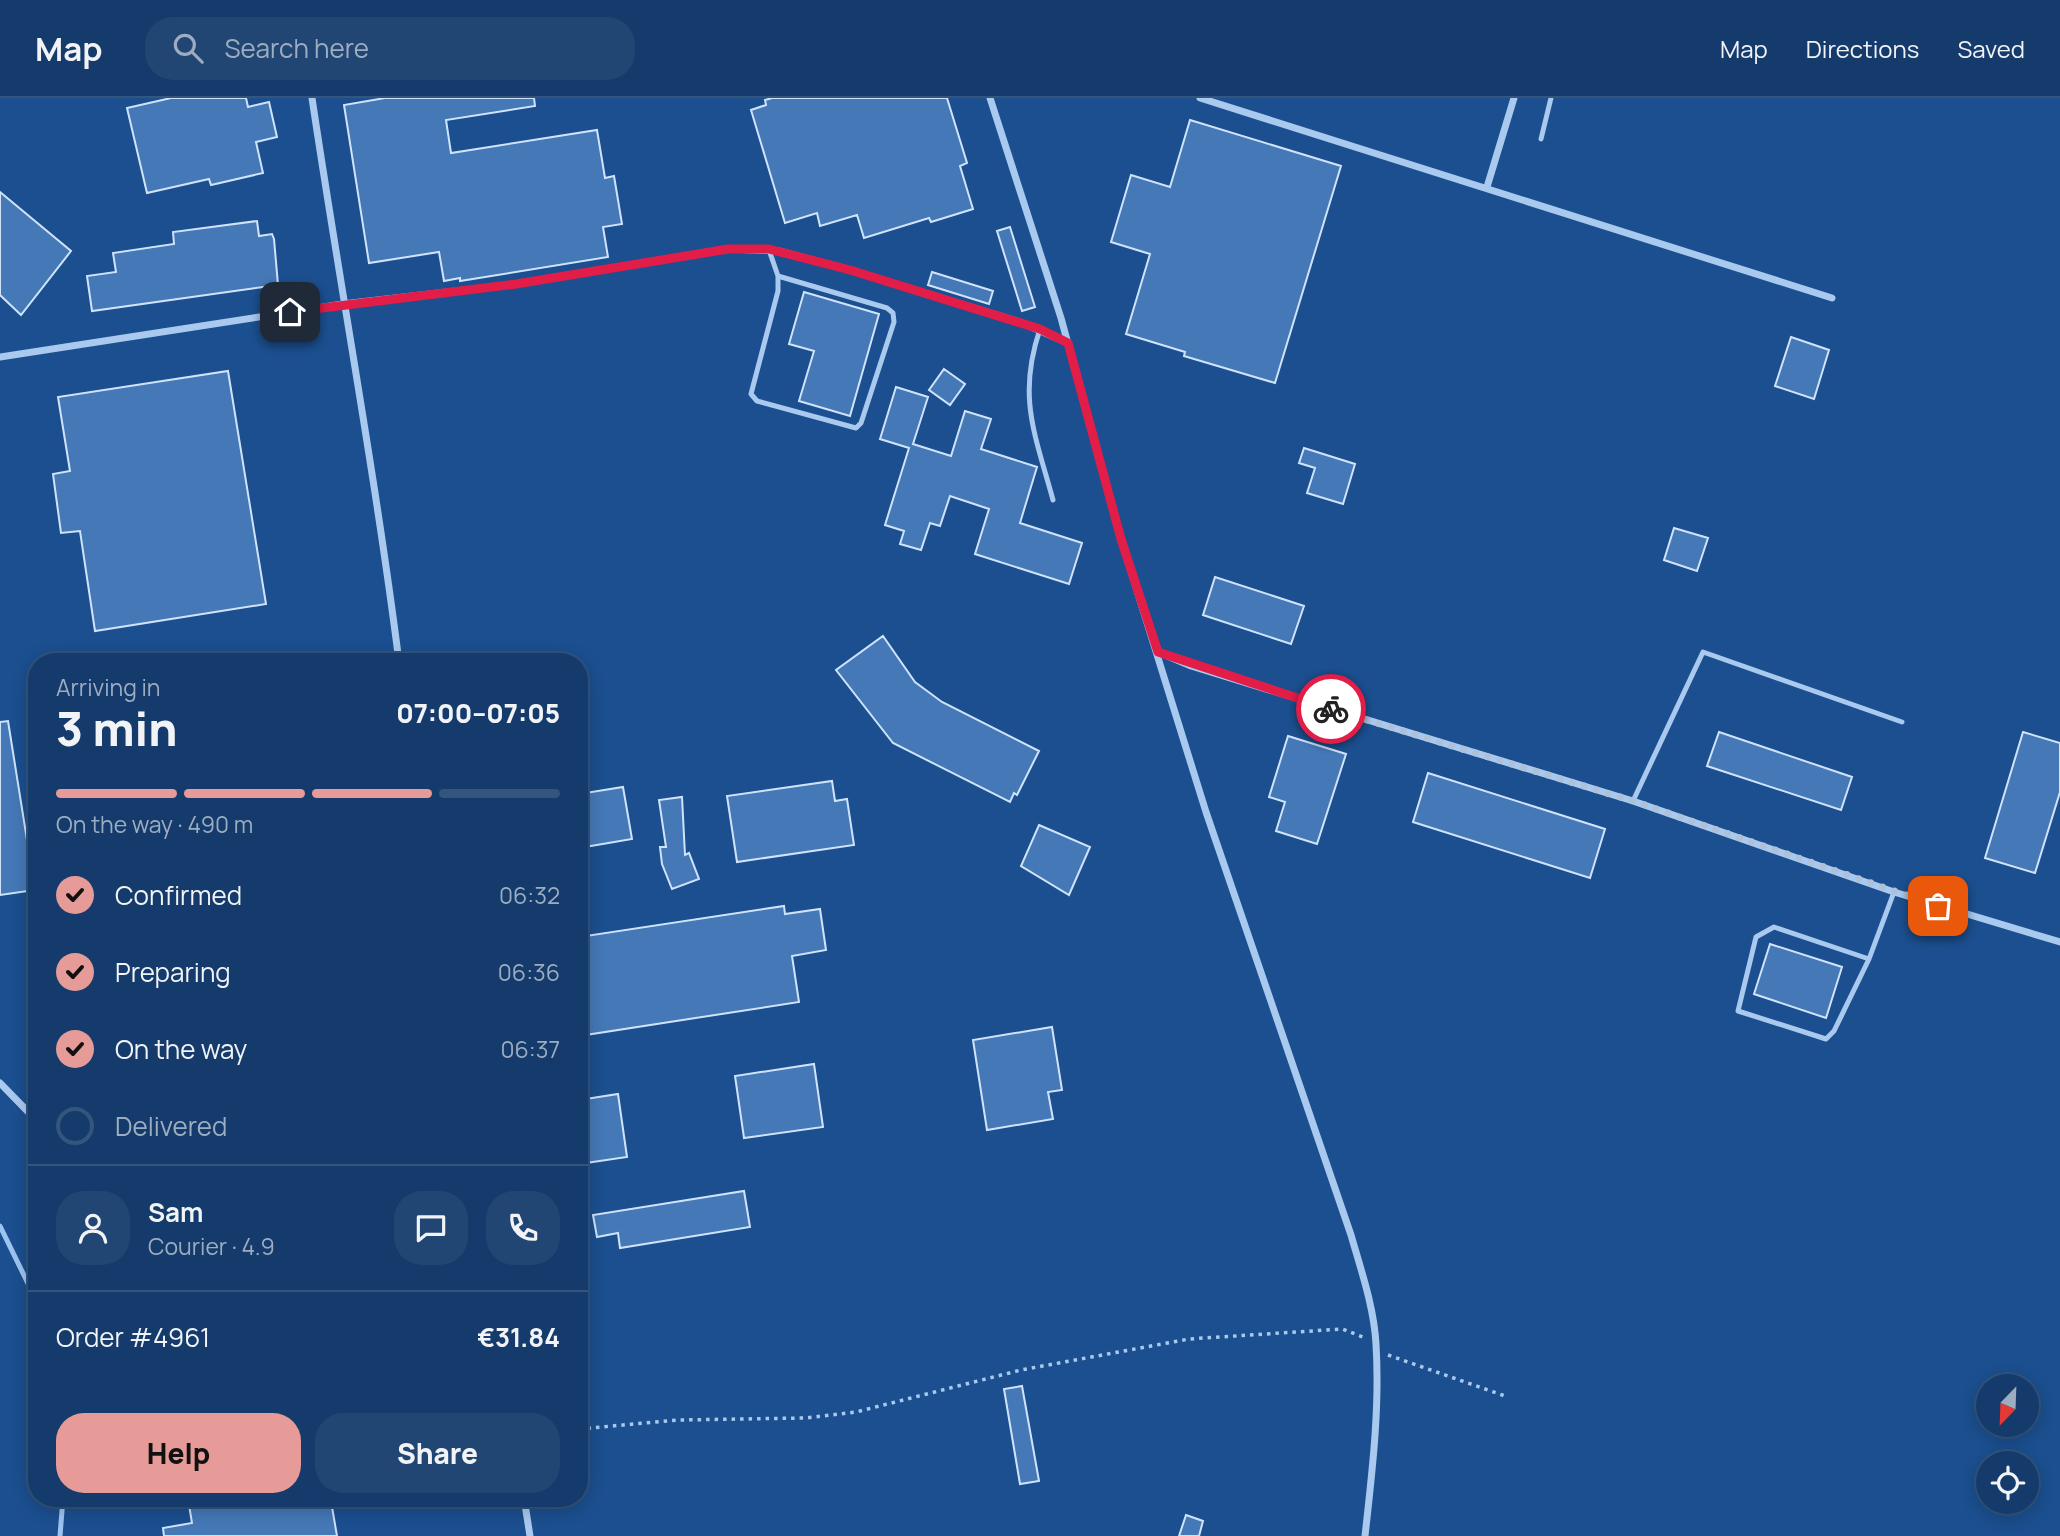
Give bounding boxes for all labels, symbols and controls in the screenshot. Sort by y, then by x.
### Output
search box [145,17,635,80]
text: Map [35,26,103,71]
icon: search [169,29,207,67]
text: Search here [225,30,369,66]
text: Map [1720,32,1768,65]
text: Directions [1806,32,1919,65]
text: Saved [1957,32,2025,65]
pin [260,282,320,342]
icon: home [271,293,309,331]
text: Arriving in [56,671,161,703]
courier [1296,674,1366,744]
icon: bike [1312,690,1350,728]
text: 07:00–07:05 [396,695,560,731]
text: 3 min [56,697,177,760]
text: On the way · 490 m [56,808,253,840]
icon: check [56,876,94,914]
pin [1908,876,1968,936]
text: Confirmed [115,877,242,913]
text: 06:32 [499,879,560,911]
icon: bag [1919,887,1957,925]
icon: check [56,953,94,991]
text: Preparing [115,954,231,990]
text: 06:36 [498,956,560,988]
icon: check [56,1030,94,1068]
text: On the way [115,1031,247,1067]
text: 06:37 [501,1033,560,1065]
text: Delivered [115,1108,227,1144]
button: person [56,1191,130,1265]
button: chat [394,1191,468,1265]
button: phone [486,1191,560,1265]
text: Sam [148,1194,203,1230]
text: Courier · 4.9 [148,1230,275,1262]
text: Order #4961 [56,1319,210,1355]
text: €31.84 [477,1319,560,1355]
north arrow [1976,1374,2039,1437]
map controls [1976,1374,2039,1514]
button: Help [56,1413,301,1493]
button: Share [315,1413,560,1493]
button: locate [1976,1451,2039,1514]

